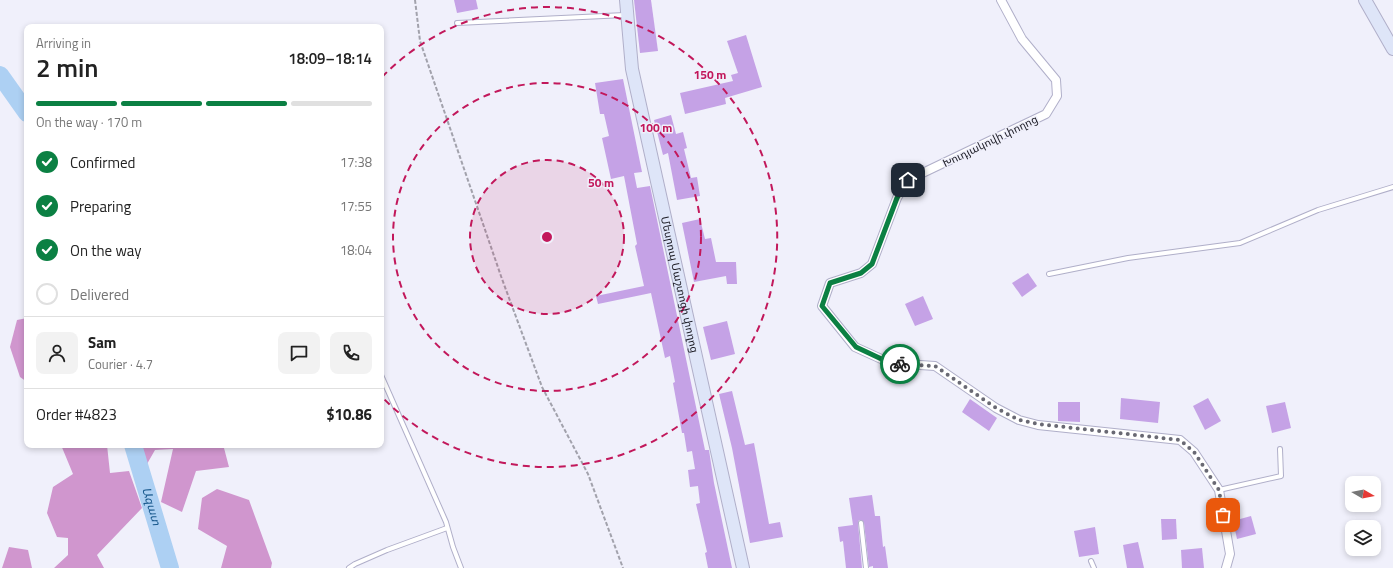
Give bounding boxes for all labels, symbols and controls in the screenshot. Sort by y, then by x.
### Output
text: Arriving in [36,33,91,53]
text: 18:09–18:14 [288,47,372,70]
text: 2 min [36,48,99,87]
text: 150 m [694,65,726,84]
street label: Խուդյակովի փողոց [940,111,1040,171]
text: On the way · 170 m [36,112,142,132]
text: 100 m [640,118,672,137]
icon: check [36,151,58,173]
text: Confirmed [70,151,135,174]
text: 17:38 [340,152,372,172]
pin [891,163,925,197]
icon: home [897,169,919,191]
text: 50 m [588,173,614,192]
icon: check [36,195,58,217]
text: Preparing [70,195,131,218]
text: 17:55 [340,196,372,216]
street label: Մեսրոպ Մաշտոցի փողոց [657,215,703,354]
centre of rings [540,230,554,244]
icon: check [36,239,58,261]
text: On the way [70,239,142,262]
text: 18:04 [340,240,372,260]
text: Delivered [70,283,129,306]
text: Sam [88,331,116,354]
button: person [36,332,78,374]
button: chat [278,332,320,374]
button: phone [330,332,372,374]
courier [880,344,920,384]
icon: bike [889,353,911,375]
text: Courier · 4.7 [88,354,153,374]
text: Order #4823 [36,403,117,426]
text: $10.86 [326,403,372,426]
north arrow [1345,476,1381,512]
map controls [1345,476,1381,556]
water label: Ազատ [137,485,167,529]
pin [1206,498,1240,532]
icon: bag [1212,504,1234,526]
button: layers [1345,520,1381,556]

